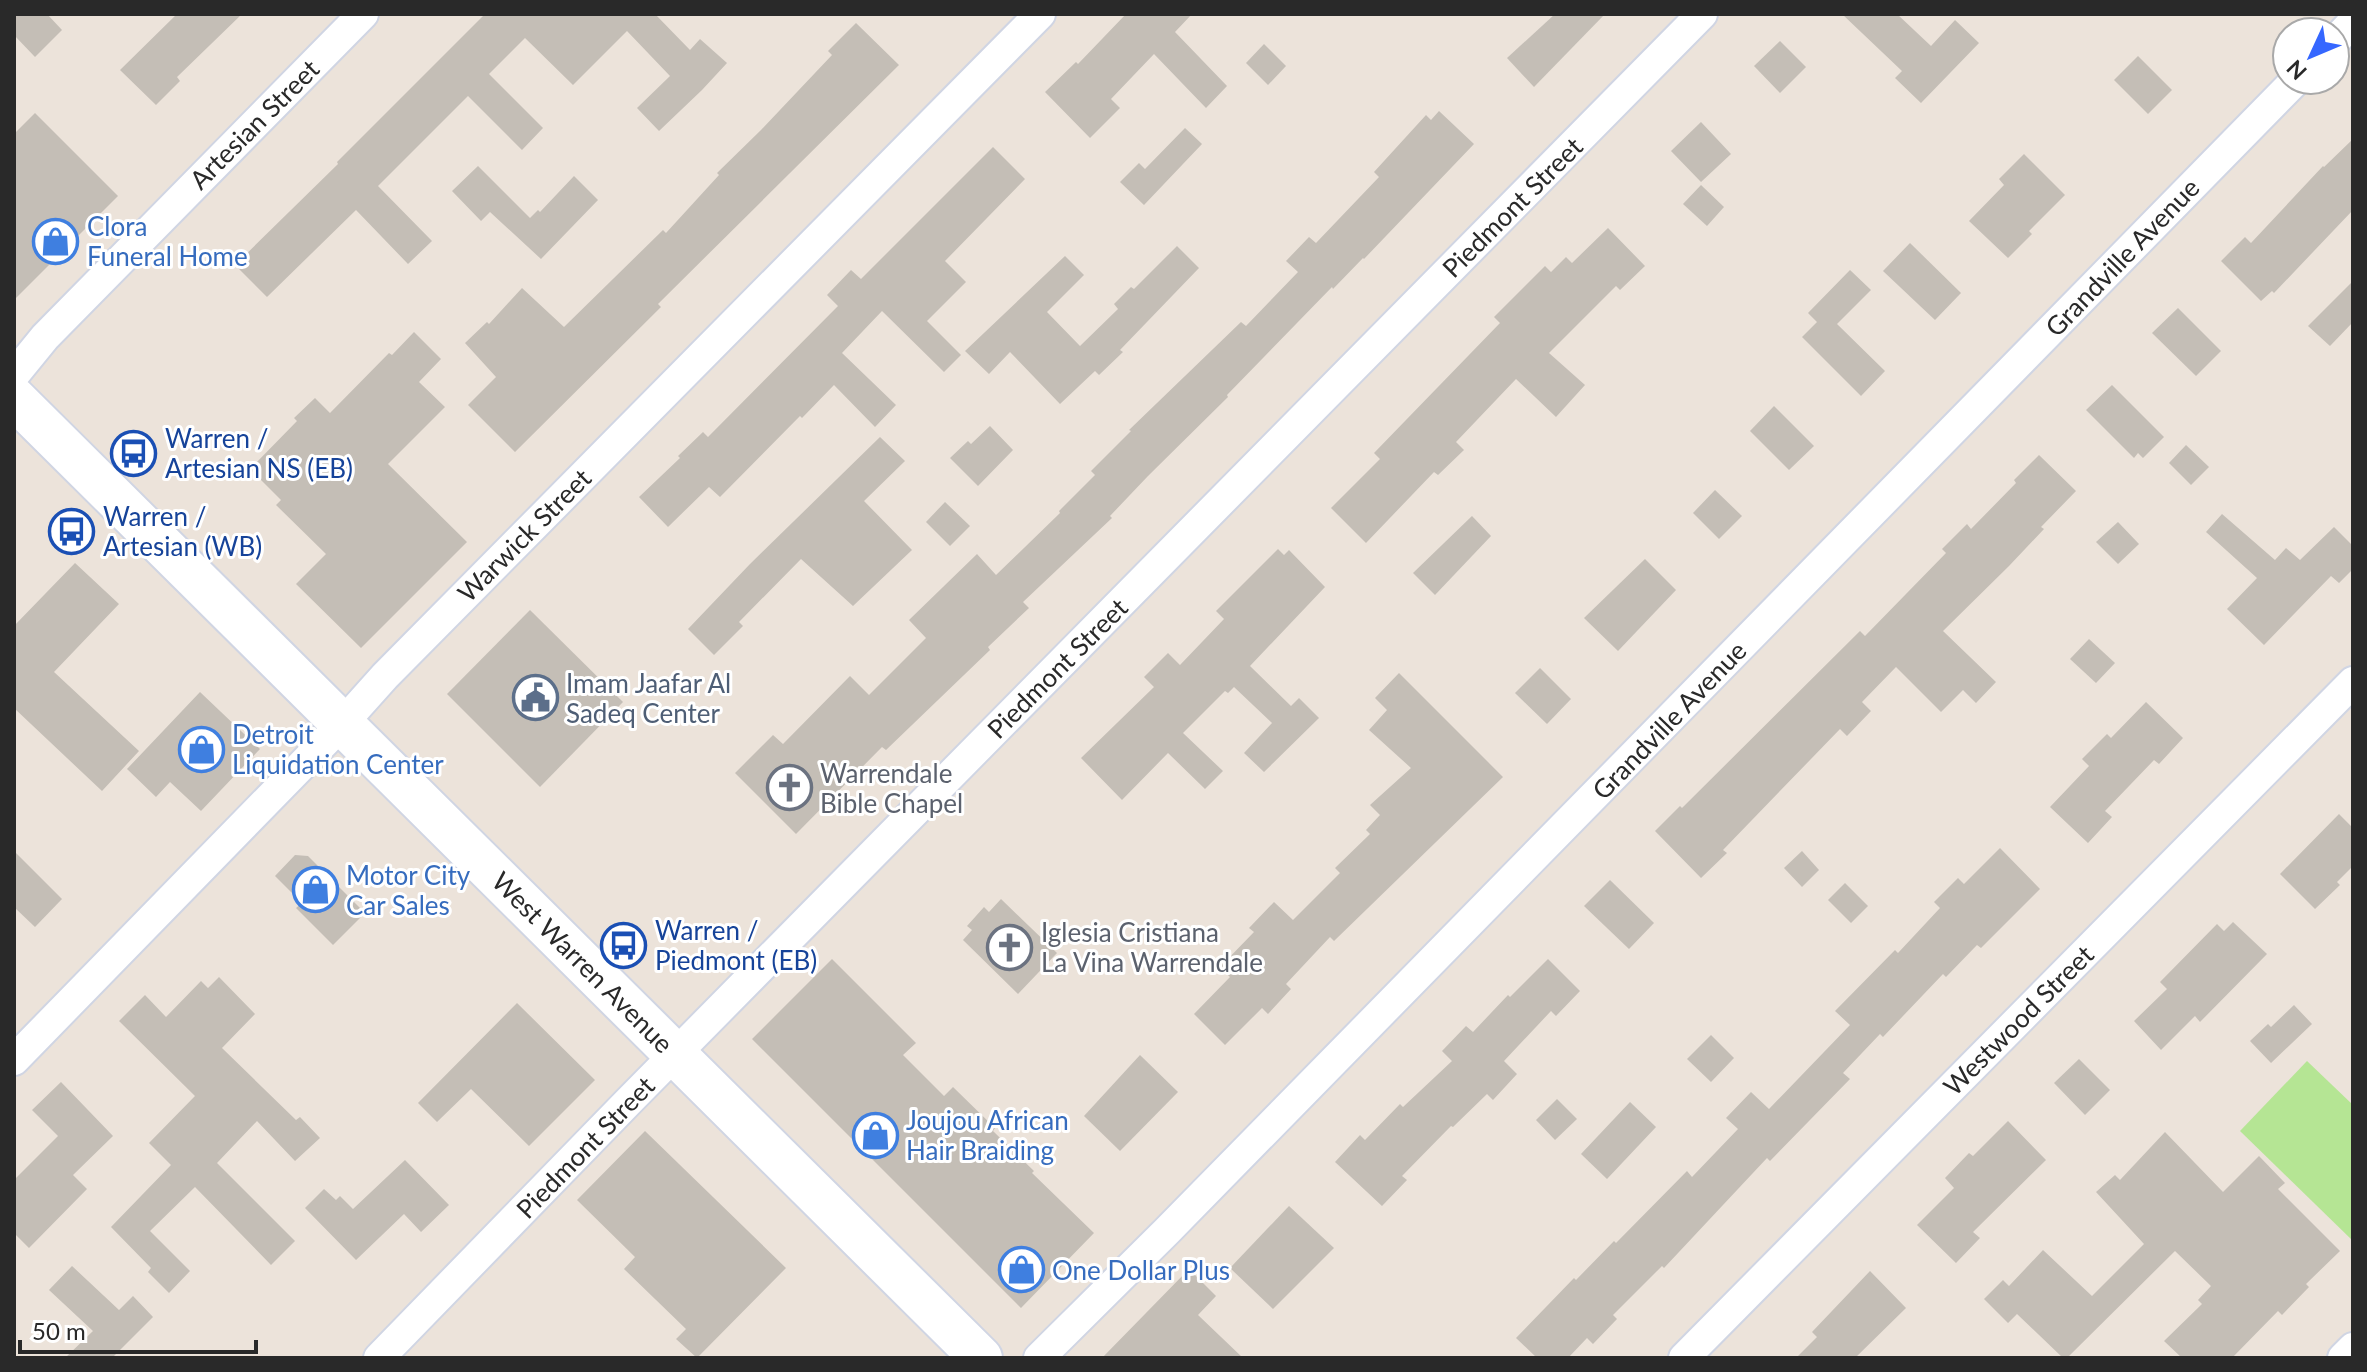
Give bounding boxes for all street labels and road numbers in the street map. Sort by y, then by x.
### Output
street label: Artesian Street [183,52,326,195]
street label: Piedmont Street [1435,130,1589,284]
street label: Grandville Avenue [2038,171,2206,343]
street label: Warwick Street [451,461,598,608]
street label: Piedmont Street [980,591,1134,745]
street label: Grandville Avenue [1585,634,1753,806]
street label: West Warren Avenue [486,865,680,1059]
street label: Westwood Street [1936,938,2100,1102]
street label: Piedmont Street [509,1069,661,1225]

